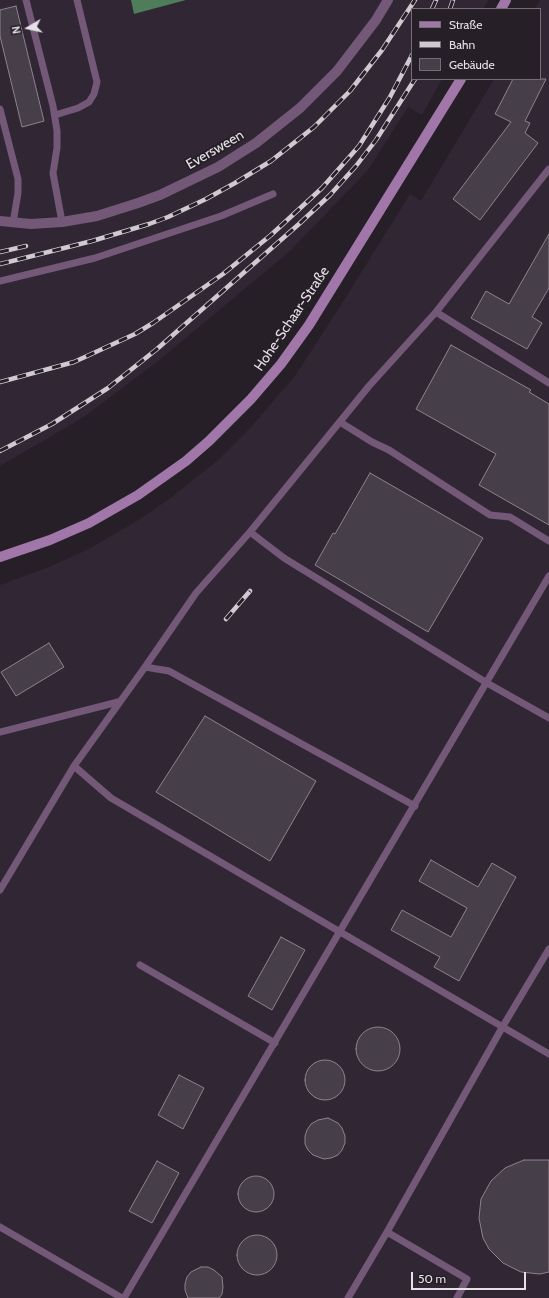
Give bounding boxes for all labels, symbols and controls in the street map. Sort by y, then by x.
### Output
north arrow [8,8,48,48]
legend [411,8,541,80]
text: Straße [449,17,482,32]
text: N [9,25,24,35]
text: Bahn [449,37,475,52]
text: Gebäude [449,57,495,72]
street label: Eversween [183,127,247,173]
street label: Hohe-Schaar-Straße [251,264,333,374]
scale bar [413,1264,528,1290]
text: 50 m [418,1271,446,1286]

